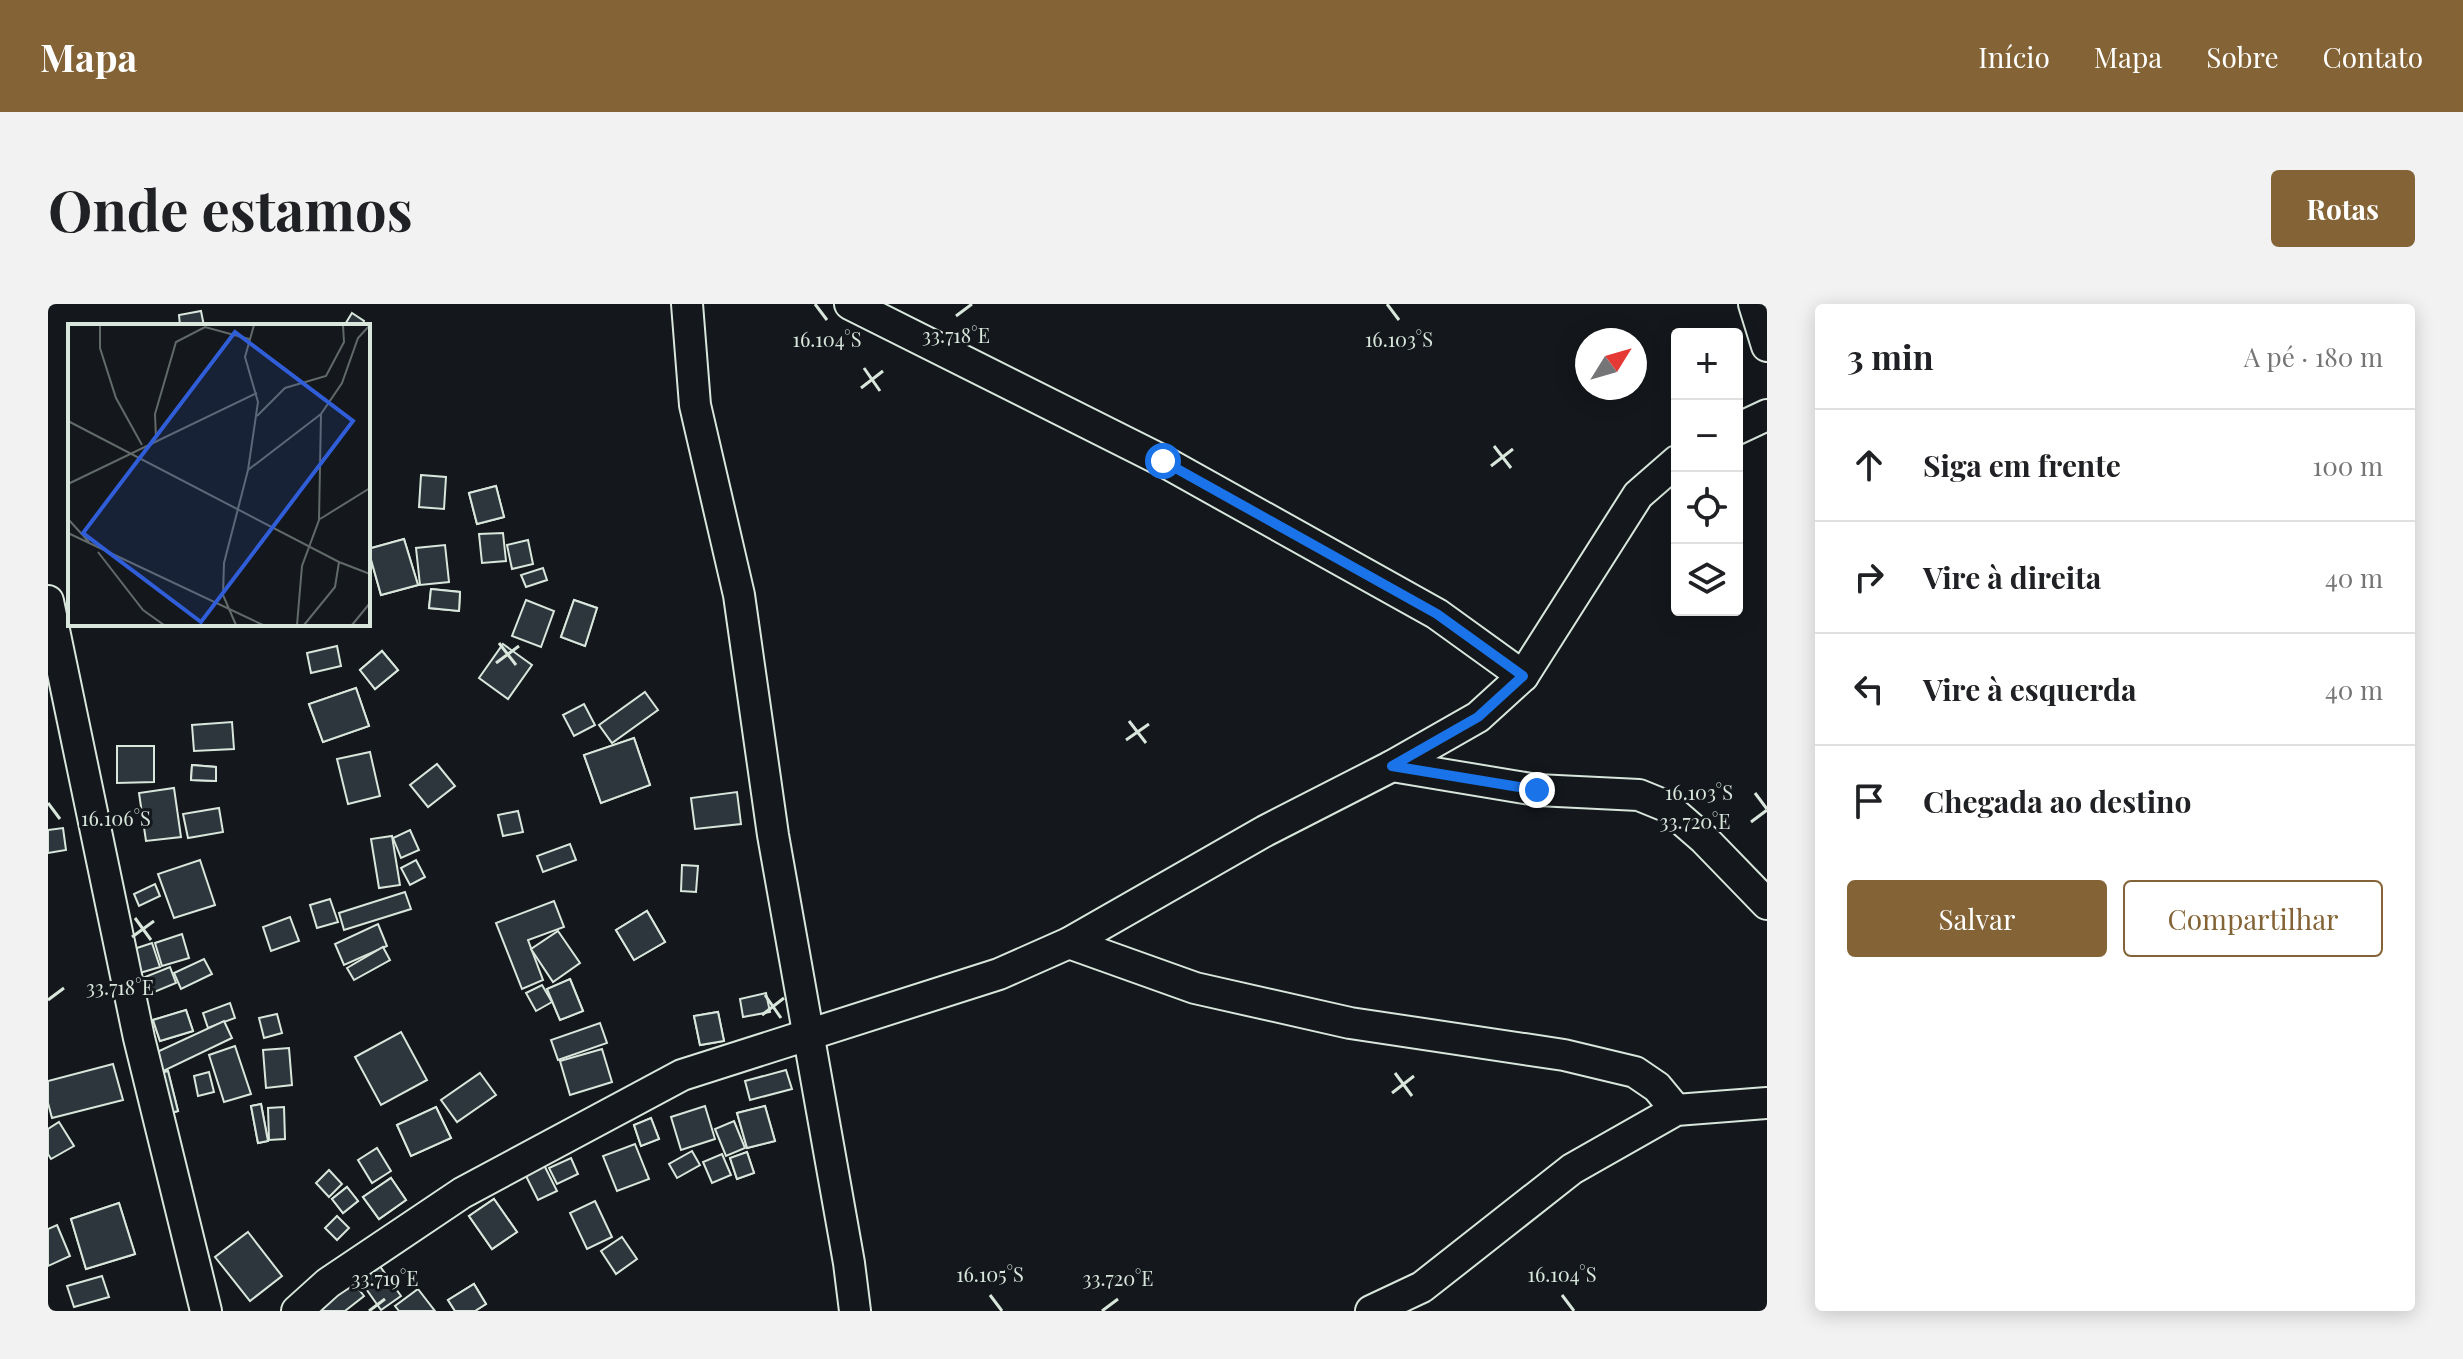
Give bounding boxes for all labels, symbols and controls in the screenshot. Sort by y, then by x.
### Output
text: Mapa [40,31,137,82]
text: Início [1978,38,2050,75]
text: Mapa [2094,38,2162,75]
text: Sobre [2206,38,2279,75]
text: Contato [2323,38,2423,75]
button: Rotas [2271,170,2415,247]
text: Onde estamos [48,171,413,246]
text: 33.718°E [922,321,990,348]
inset map [68,324,370,626]
text: 16.104°S [793,325,861,352]
text: 16.103°S [1365,325,1433,352]
north arrow [1575,328,1647,400]
map controls [1671,328,1743,616]
button: + [1671,328,1743,400]
text: 3 min [1847,333,1934,379]
text: A pé · 180 m [2244,339,2383,374]
button: − [1671,400,1743,472]
route start [1145,443,1181,479]
icon: ahead [1847,443,1891,487]
text: Siga em frente [1923,445,2121,485]
text: 100 m [2313,448,2383,483]
button: locate [1671,472,1743,544]
button: layers [1671,544,1743,616]
icon: right [1847,555,1891,599]
text: Vire à direita [1923,557,2101,597]
text: 40 m [2325,560,2383,595]
icon: left [1847,667,1891,711]
text: Vire à esquerda [1923,669,2136,709]
text: 40 m [2325,672,2383,707]
route end [1519,772,1555,808]
text: 16.103°S [1665,778,1733,805]
icon: arrive [1847,779,1891,823]
text: Chegada ao destino [1923,781,2191,821]
text: 16.106°S [81,804,151,831]
text: 33.720°E [1660,807,1731,834]
button: Salvar [1847,880,2107,957]
button: Compartilhar [2123,880,2383,957]
text: 33.718°E [86,973,154,1000]
text: 16.105°S [956,1260,1024,1287]
text: 16.104°S [1528,1260,1596,1287]
text: 33.719°E [352,1264,418,1291]
text: 33.720°E [1083,1264,1154,1291]

